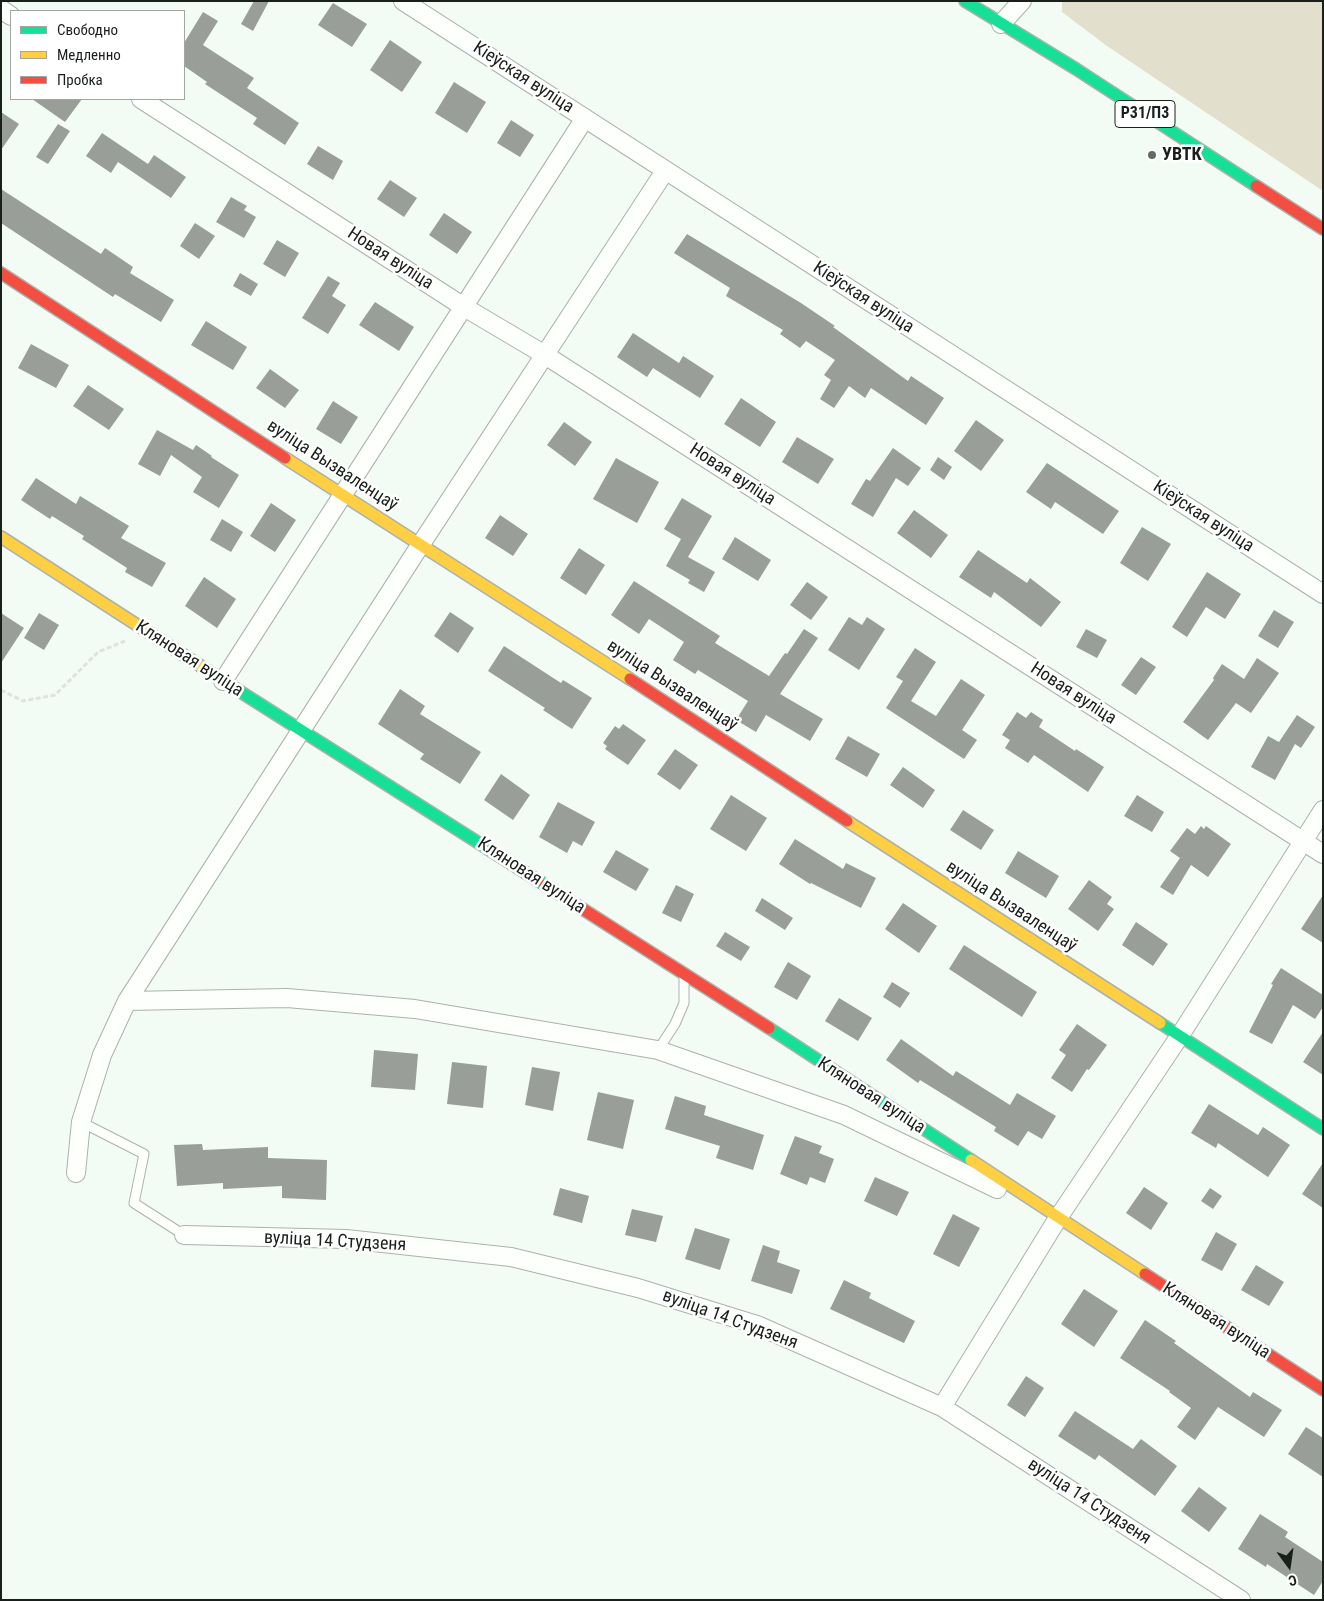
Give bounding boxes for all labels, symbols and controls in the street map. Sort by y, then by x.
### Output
legend [10,10,185,100]
text: Свободно [57,21,118,39]
street label: Кіеўская вуліца [469,37,577,119]
text: Медленно [57,46,121,64]
text: Пробка [57,71,103,89]
road number: Р31/П3 [1115,100,1175,128]
place label: УВТК [1162,144,1202,166]
marker: УВТК [1146,149,1158,161]
street label: Новая вуліца [343,223,437,295]
street label: Кіеўская вуліца [809,257,917,339]
street label: вуліца Вызваленцаў [263,416,401,516]
street label: Новая вуліца [685,439,779,511]
street label: Кіеўская вуліца [1149,476,1257,558]
street label: Кляновая вуліца [131,616,247,702]
street label: вуліца Вызваленцаў [603,636,741,736]
street label: Новая вуліца [1026,658,1120,730]
street label: Кляновая вуліца [473,833,589,919]
street label: вуліца Вызваленцаў [942,857,1080,957]
street label: Кляновая вуліца [813,1053,929,1139]
street label: вуліца 14 Студзеня [263,1227,407,1257]
street label: Кляновая вуліца [1158,1278,1274,1364]
street label: вуліца 14 Студзеня [659,1285,801,1355]
street label: вуліца 14 Студзеня [1023,1454,1155,1550]
north arrow [1264,1541,1314,1591]
text: С [1287,1572,1298,1589]

